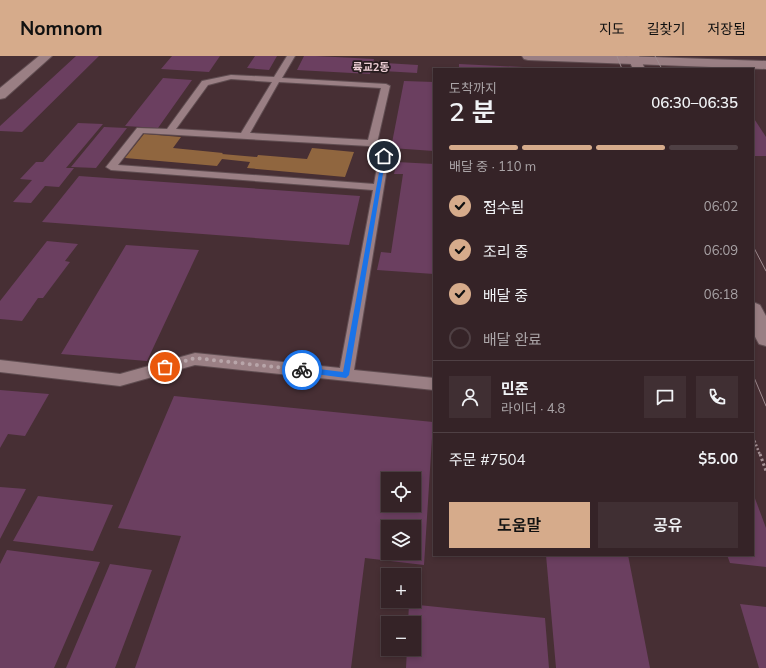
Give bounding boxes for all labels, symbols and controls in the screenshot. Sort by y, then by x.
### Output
text: Nomnom [20,16,102,40]
text: 지도 [599,20,625,38]
text: 길찾기 [647,20,685,38]
text: 저장됨 [707,20,746,38]
district label: 륙교2동 [353,60,389,74]
text: 도착까지 [449,80,497,96]
text: 06:30–06:35 [651,93,738,112]
text: 2 분 [449,95,495,128]
pin [367,139,401,173]
icon: home [373,145,395,167]
text: 배달 중 · 110 m [449,158,536,174]
icon: check [449,195,471,217]
text: 접수됨 [483,198,524,217]
text: 06:02 [704,198,738,214]
icon: check [449,239,471,261]
text: 조리 중 [483,242,528,261]
text: 06:09 [704,242,738,258]
icon: check [449,283,471,305]
text: 배달 중 [483,286,528,305]
text: 06:18 [704,286,738,302]
text: 배달 완료 [483,330,542,349]
pin [148,350,182,384]
courier [282,350,322,390]
icon: bag [154,356,176,378]
icon: bike [291,359,313,381]
button: person [449,376,491,418]
button: chat [644,376,686,418]
button: phone [696,376,738,418]
text: 민준 [501,379,529,398]
text: 라이더 · 4.8 [501,400,565,416]
text: $5.00 [698,449,738,468]
text: 주문 #7504 [449,450,526,469]
map controls [381,472,421,656]
button: locate [381,472,421,512]
button: 도움말 [449,502,590,548]
button: 공유 [598,502,738,548]
button: layers [381,520,421,560]
button: + [381,568,421,608]
button: − [381,616,421,656]

